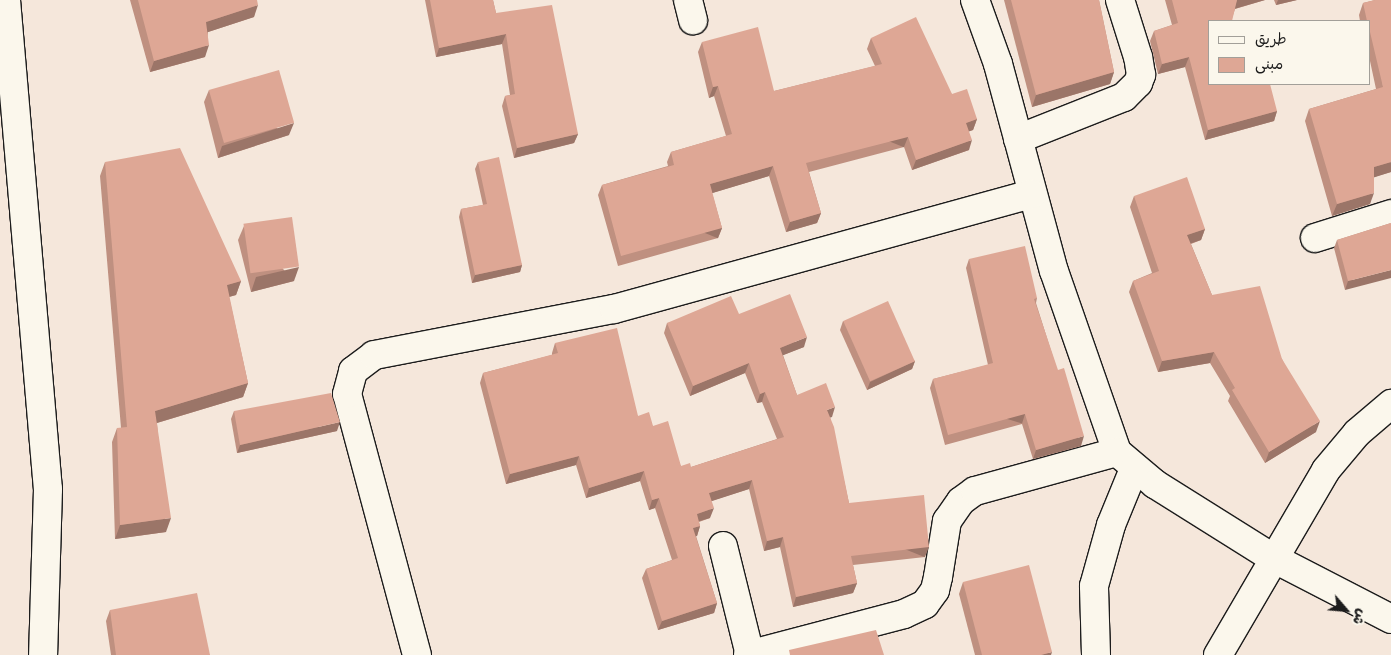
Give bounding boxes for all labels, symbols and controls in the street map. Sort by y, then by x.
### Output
legend [1208,20,1371,85]
text: طريق [1255,28,1287,52]
text: مبنى [1255,53,1283,77]
north arrow [1321,585,1371,635]
text: ش [1346,605,1373,629]

